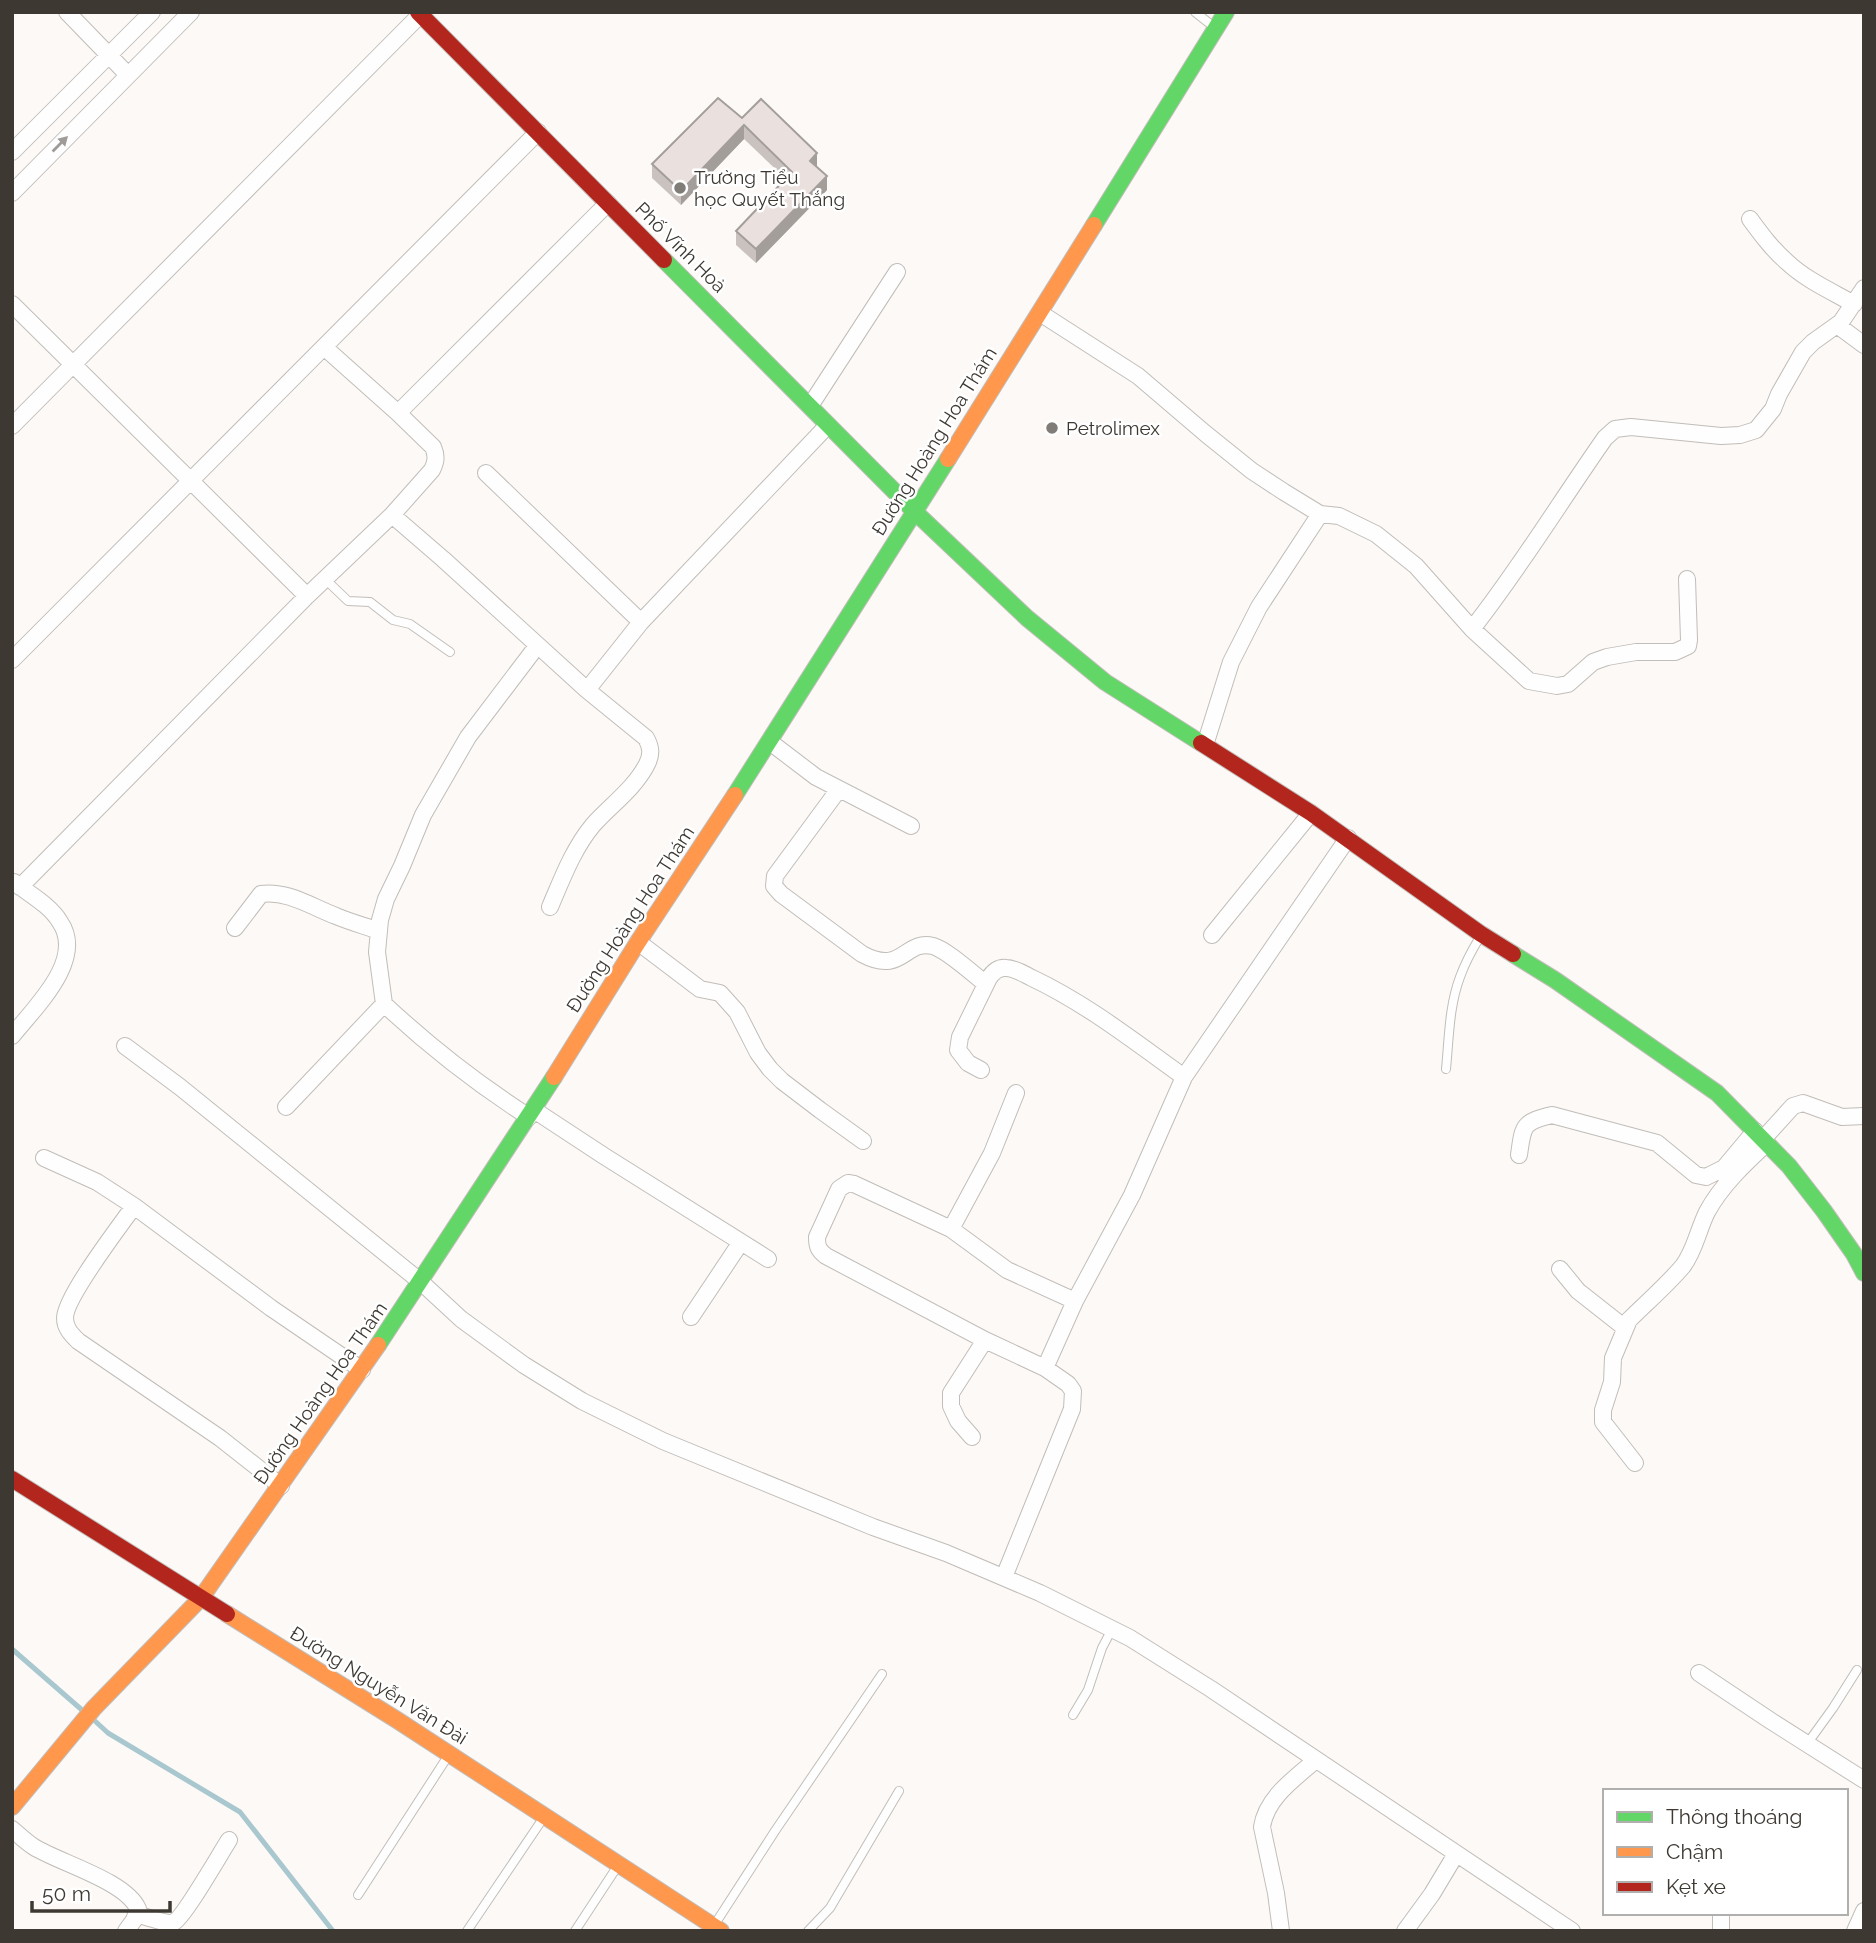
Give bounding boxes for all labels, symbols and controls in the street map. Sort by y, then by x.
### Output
one-way arrow [52,136,68,153]
place label: Trường Tiểu học Quyết Thắng [694,166,845,210]
marker: Trường Tiểu học Quyết Thắng [672,180,688,196]
street label: Phố Vĩnh Hoà [631,197,731,297]
street label: Đường Hoàng Hoa Thám [867,343,1001,539]
place label: Petrolimex [1066,417,1160,439]
marker: Petrolimex [1044,420,1060,436]
street label: Đường Hoàng Hoa Thám [562,822,698,1016]
street label: Đường Hoàng Hoa Thám [249,1298,391,1488]
street label: Đường Nguyễn Văn Đài [286,1621,472,1749]
legend [1603,1789,1848,1915]
text: Thông thoáng [1666,1804,1803,1829]
text: Chậm [1666,1839,1723,1864]
scale bar [32,1870,170,1914]
text: Kẹt xe [1666,1874,1726,1899]
text: 50 m [42,1881,91,1906]

